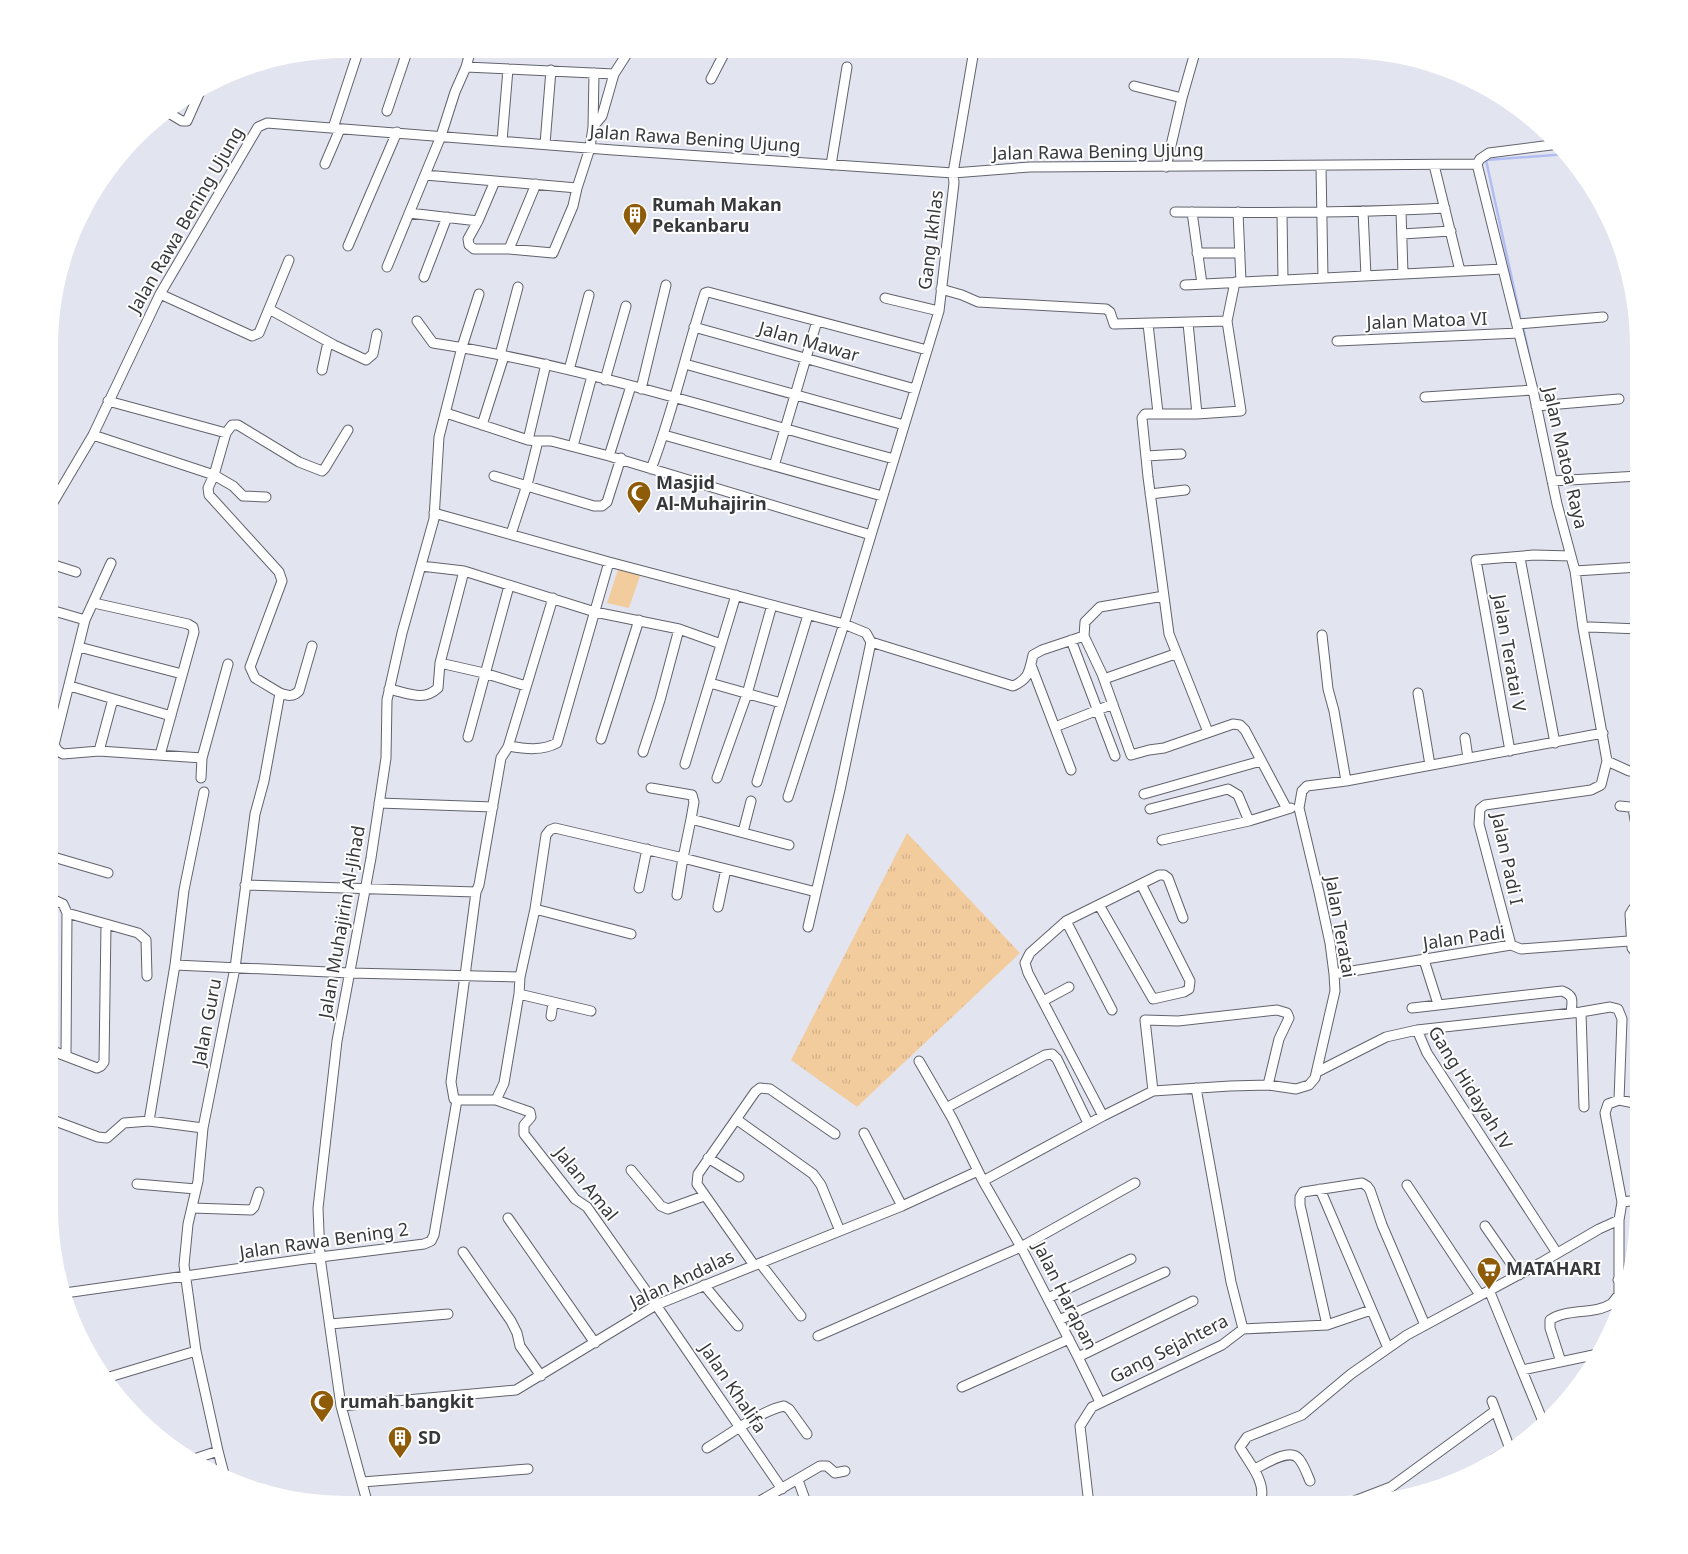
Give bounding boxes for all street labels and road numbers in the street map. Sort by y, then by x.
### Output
street label: Jalan Rawa Bening Ujung [587,119,801,157]
street label: Jalan Rawa Bening Ujung [121,122,248,319]
street label: Jalan Rawa Bening Ujung [990,137,1204,165]
street label: Gang Ikhlas [912,189,948,291]
street label: Jalan Matoa VI [1364,306,1488,334]
street label: Jalan Mawar [754,315,863,367]
street label: Jalan Matoa Raya [1538,383,1594,531]
street label: Jalan Teratai V [1488,590,1532,713]
street label: Jalan Padi I [1486,809,1529,907]
street label: Jalan Muhajirin Al-Jihad [312,824,370,1022]
street label: Jalan Teratai [1320,872,1362,980]
street label: Jalan Padi [1419,919,1506,955]
street label: Jalan Guru [185,976,226,1069]
street label: Gang Hidayah IV [1423,1021,1519,1154]
street label: Jalan Amal [548,1140,624,1225]
street label: Jalan Rawa Bening 2 [236,1216,410,1264]
street label: Jalan Harapan [1027,1236,1103,1354]
street label: Jalan Andalas [624,1243,738,1314]
street label: Gang Sejahtera [1105,1308,1232,1388]
street label: Jalan Khalifa [694,1336,773,1437]

